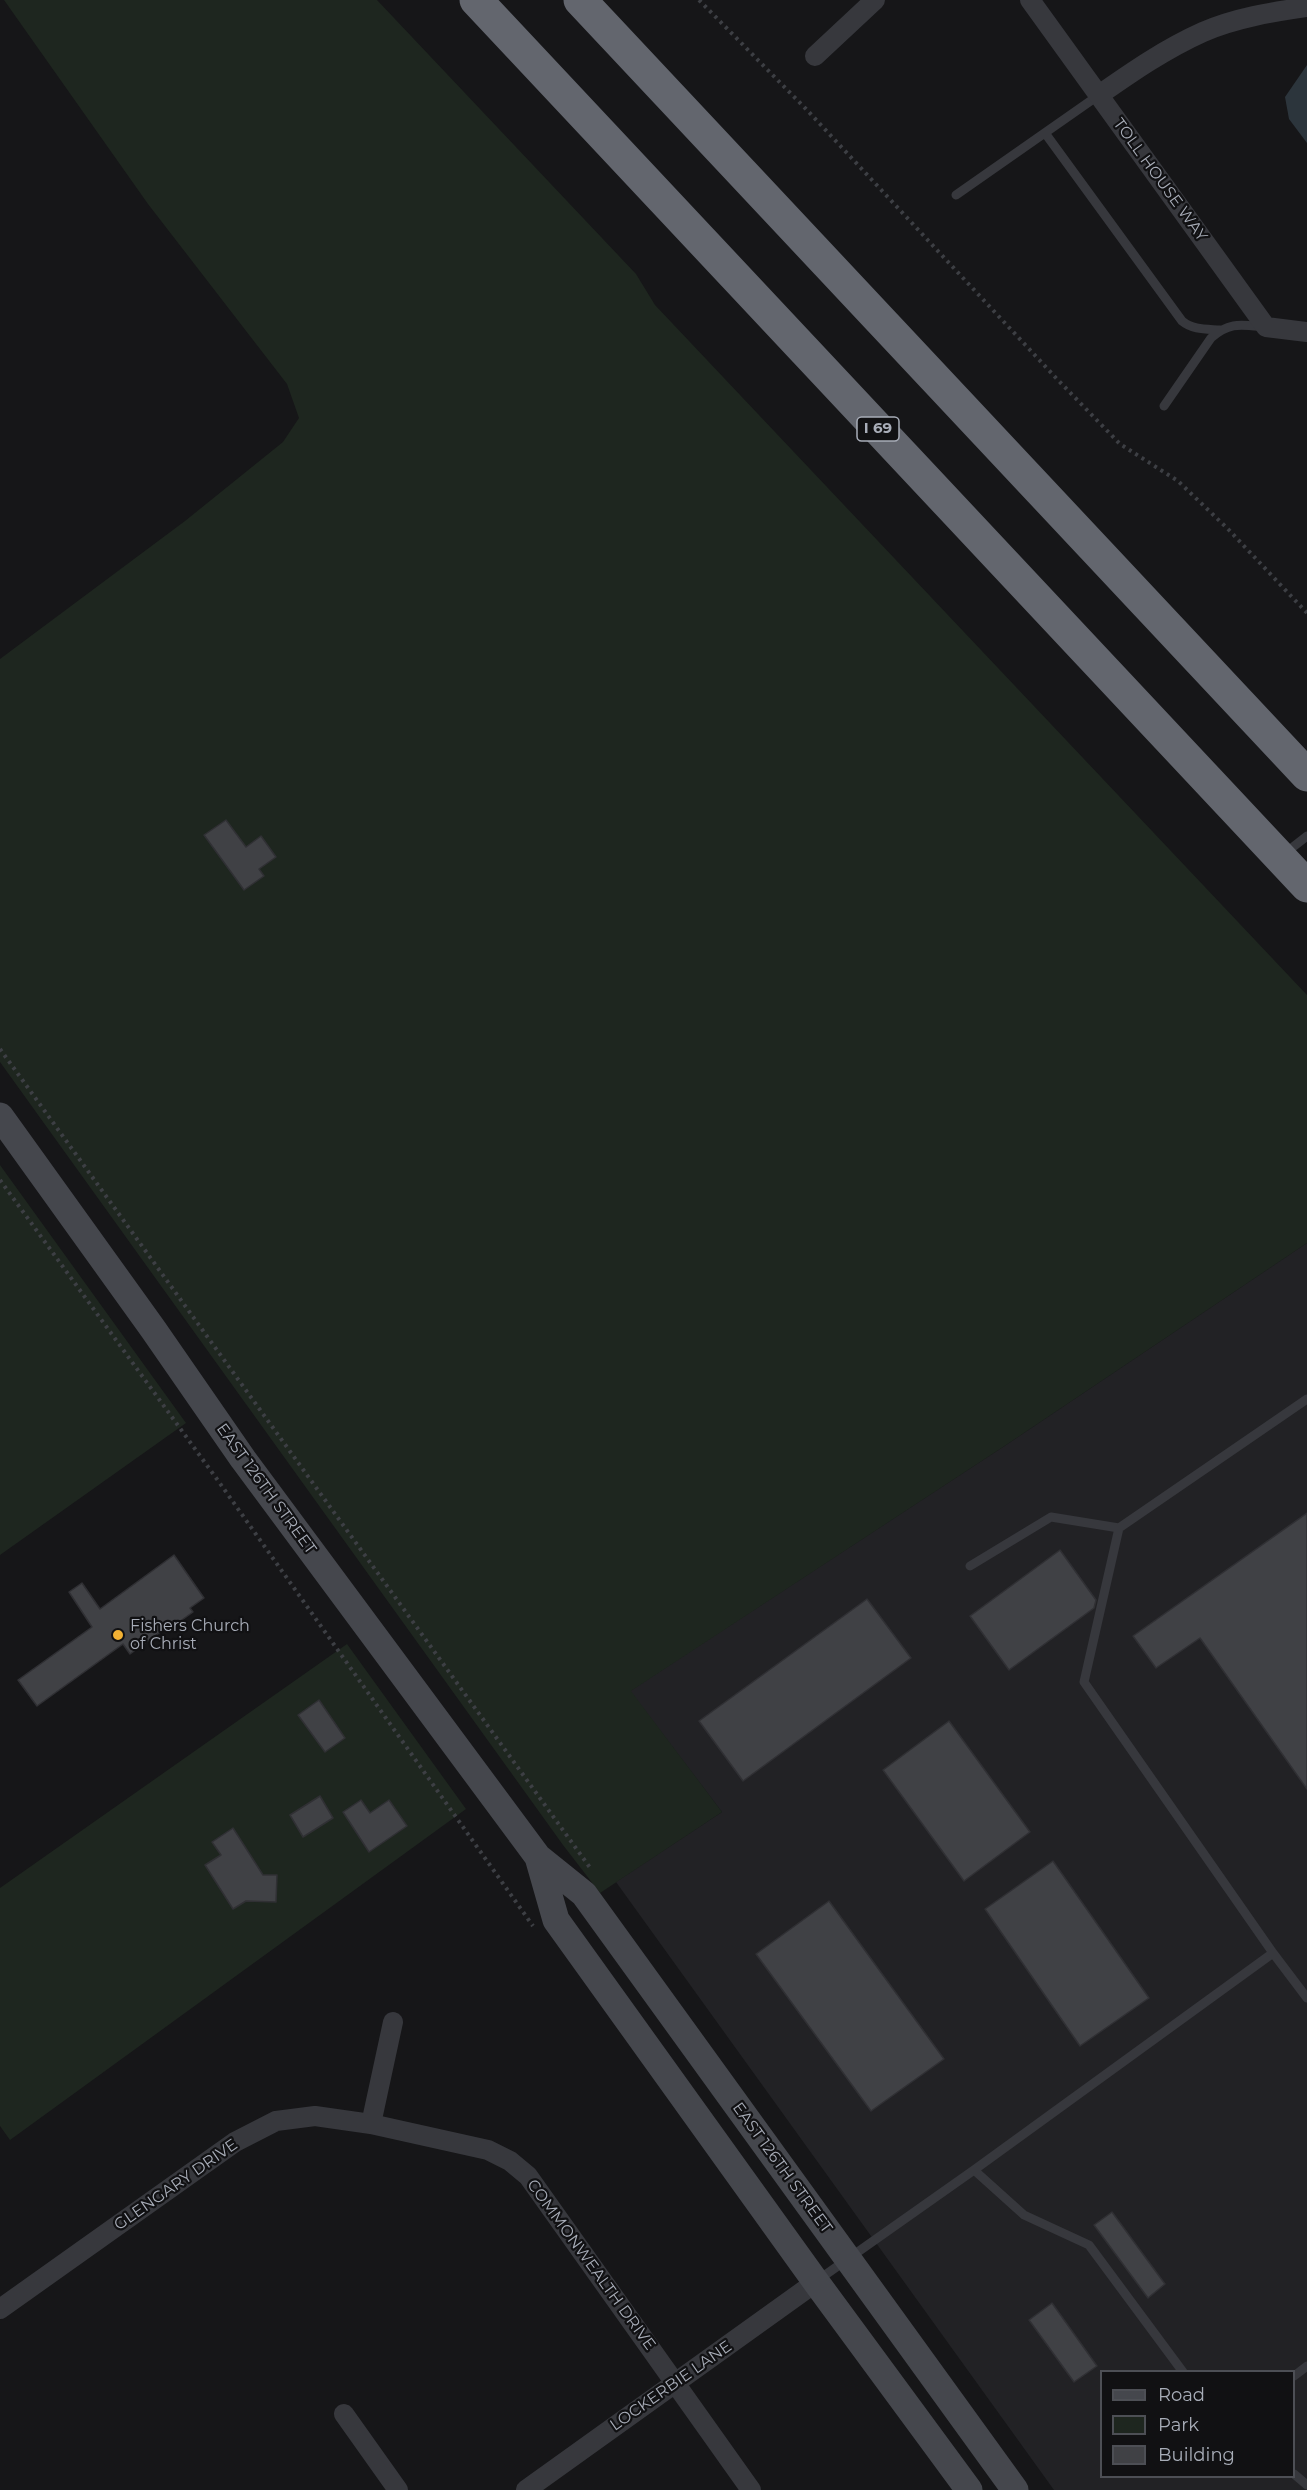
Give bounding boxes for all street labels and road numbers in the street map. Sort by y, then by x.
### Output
street label: TOLL HOUSE WAY [1109,115,1211,245]
road number: I 69 [857,417,899,441]
street label: EAST 126TH STREET [212,1420,320,1558]
street label: EAST 126TH STREET [728,2099,836,2237]
street label: GLENGARY DRIVE [111,2135,241,2235]
street label: COMMONWEALTH DRIVE [523,2176,659,2354]
street label: LOCKERBIE LANE [607,2337,735,2435]

